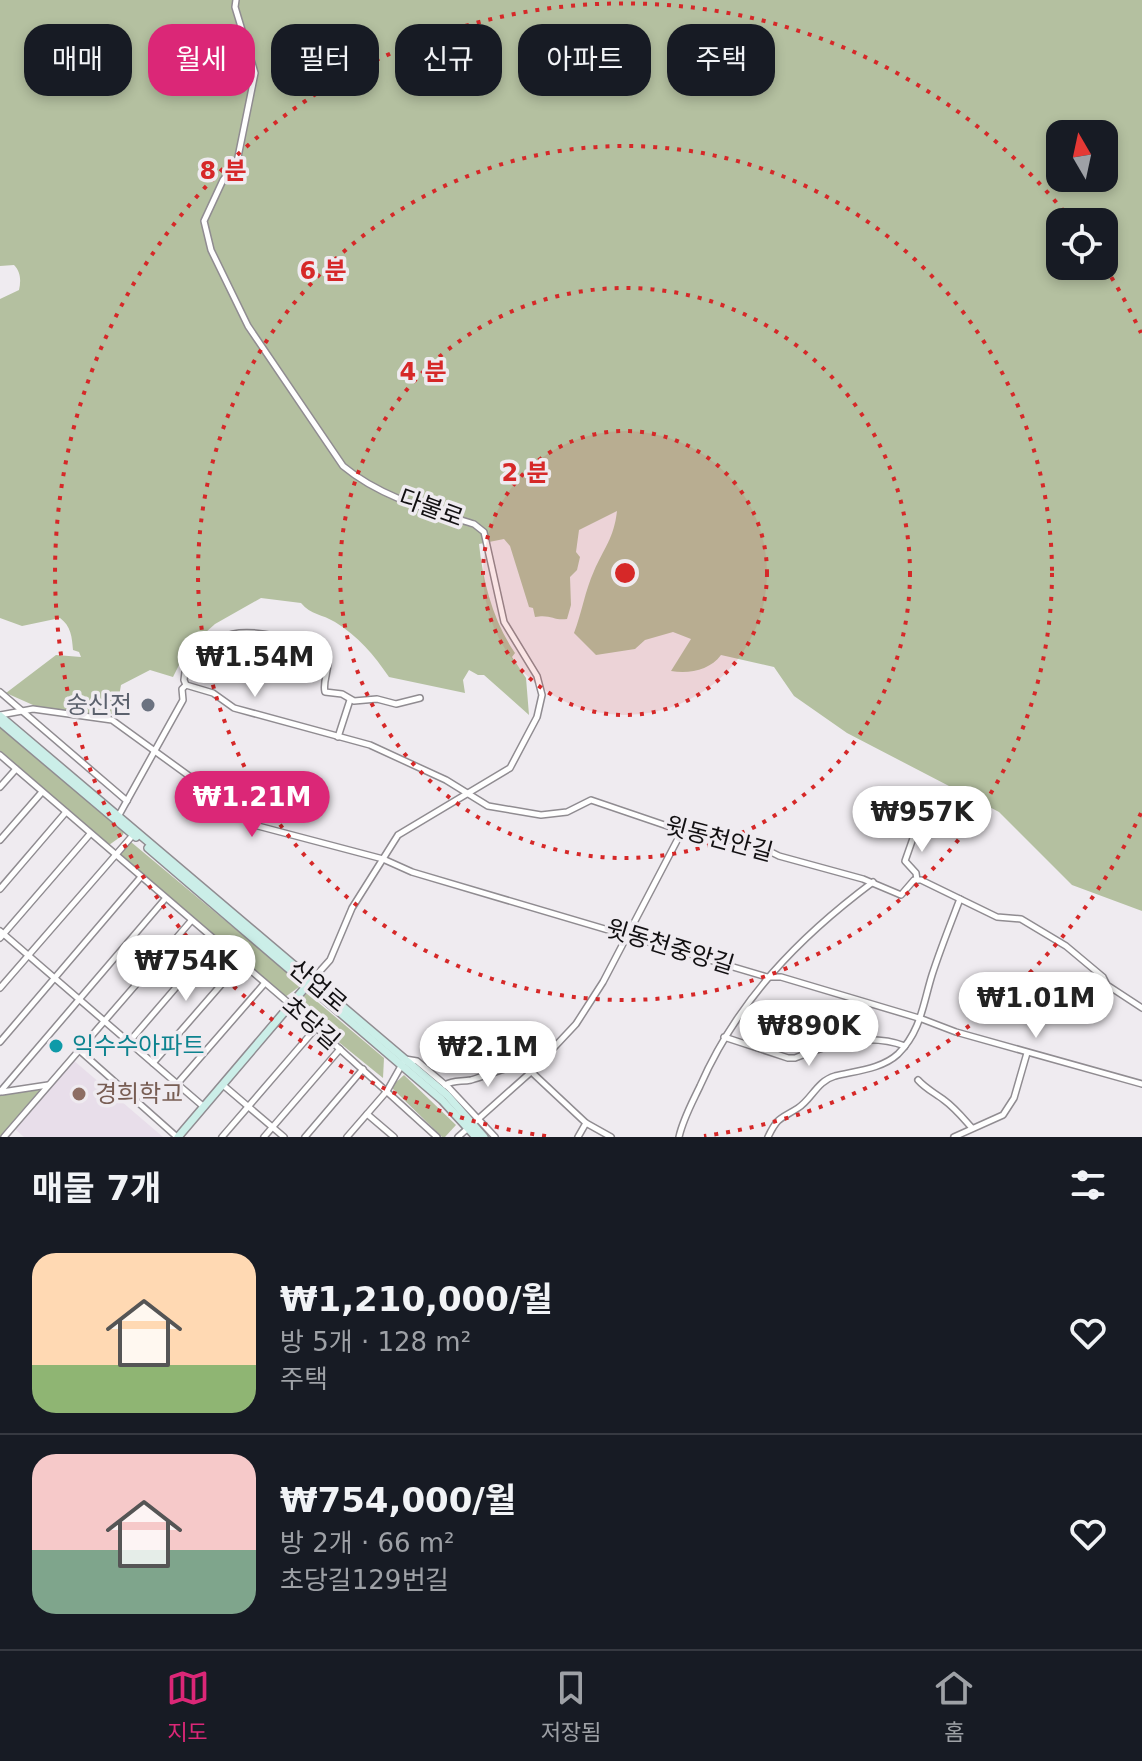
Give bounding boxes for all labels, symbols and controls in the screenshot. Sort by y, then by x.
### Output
chip: 매매 [24,24,132,96]
chip: 월세 [148,24,255,96]
chip: 필터 [271,24,379,96]
chip: 신규 [395,24,502,96]
chip: 아파트 [518,24,651,96]
chip: 주택 [667,24,775,96]
north arrow [1046,120,1118,192]
map controls [1046,120,1118,280]
text: 8 분 [199,157,247,185]
button: locate [1046,208,1118,280]
text: 6 분 [299,257,347,285]
text: 4 분 [399,358,447,386]
text: 2 분 [501,459,549,487]
street label: 다불로 [395,484,467,532]
centre of rings [611,559,639,587]
pin: ₩1.54M [190,631,320,699]
text: ₩1.54M [196,642,314,672]
place label: 숭신전 [66,691,132,719]
marker: 숭신전 [139,696,157,714]
pin: ₩1.21M [187,771,317,839]
text: ₩1.21M [193,782,311,812]
pin: ₩957K [866,786,978,854]
text: ₩957K [870,797,974,827]
street label: 윗동천안길 [662,811,776,867]
street label: 윗동천중앙길 [603,914,737,980]
pin: ₩754K [130,935,242,1003]
text: ₩754K [134,946,238,976]
street label: 산업로 [284,954,352,1018]
pin: ₩1.01M [971,972,1101,1040]
text: ₩1.01M [977,983,1095,1013]
street label: 초당길 [277,991,345,1055]
pin: ₩890K [753,1000,865,1068]
text: ₩890K [757,1011,861,1041]
pin: ₩2.1M [432,1021,544,1089]
place label: 익수수아파트 [72,1032,204,1060]
text: ₩2.1M [438,1032,538,1062]
marker: 익수수아파트 [47,1037,65,1055]
place label: 경희학교 [95,1080,183,1108]
marker: 경희학교 [70,1085,88,1103]
icon: filters [1066,1163,1110,1207]
text: 매물 7개 [32,1168,161,1208]
text: ₩1,210,000/월 [280,1279,553,1319]
icon: home [96,1285,192,1381]
icon: heart [1066,1311,1110,1355]
text: 방 5개 · 128 m² [280,1327,471,1357]
text: 주택 [280,1364,328,1394]
text: ₩754,000/월 [280,1480,516,1520]
icon: home [96,1486,192,1582]
icon: heart [1066,1512,1110,1556]
text: 방 2개 · 66 m² [280,1528,455,1558]
text: 초당길129번길 [280,1565,449,1595]
tab: 지도 [166,1666,210,1746]
tab: 저장됨 [541,1666,601,1746]
tab: 홈 [932,1666,976,1746]

